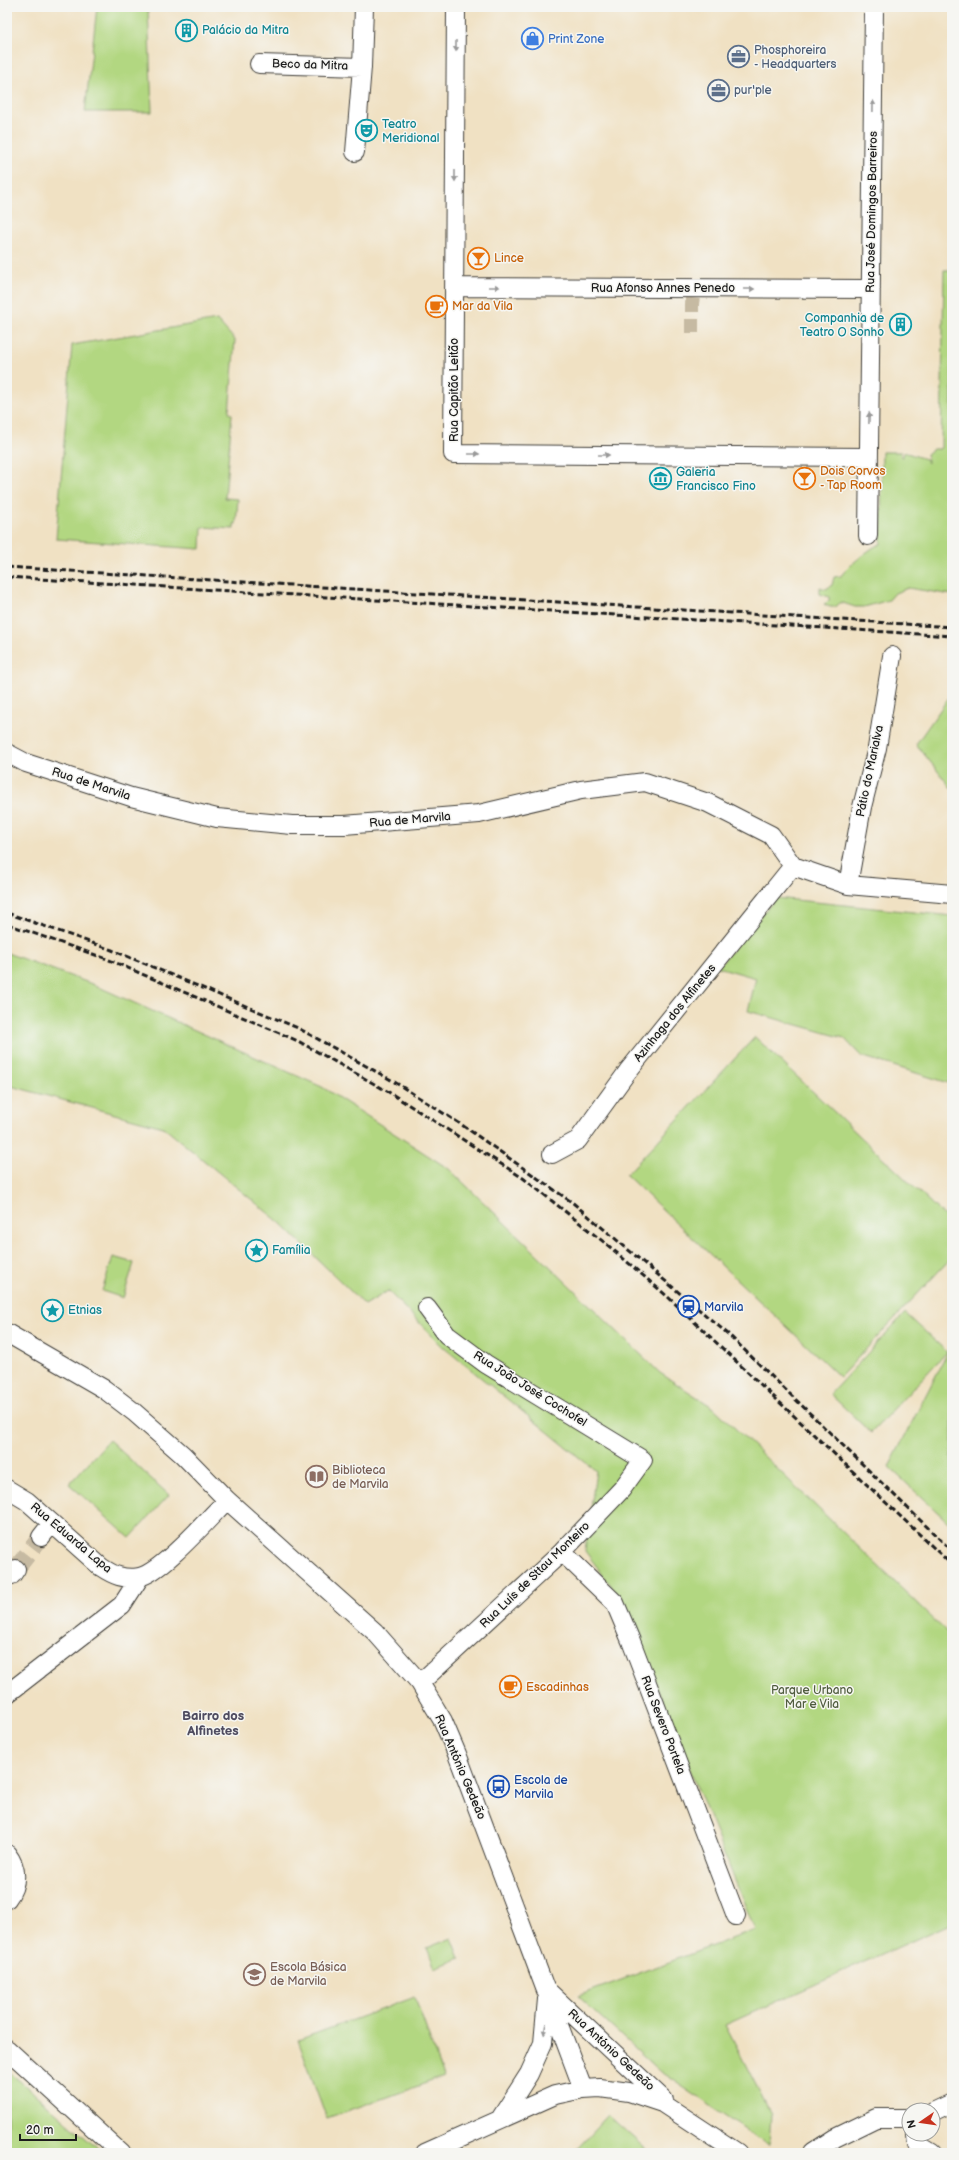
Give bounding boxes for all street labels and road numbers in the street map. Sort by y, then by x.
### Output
street label: Beco da Mitra [272,56,349,74]
street label: Rua José Domingos Barreiros [863,131,881,293]
street label: Rua Afonso Annes Penedo [591,281,735,296]
street label: Rua Capitão Leitão [447,338,462,442]
street label: Pátio do Marialva [853,724,887,818]
street label: Rua de Marvila [50,764,132,804]
street label: Rua de Marvila [369,809,452,831]
street label: Azinhaga dos Alfinetes [631,961,719,1065]
street label: Rua João José Cochofel [470,1348,590,1430]
street label: Rua Eduarda Lapa [27,1500,115,1577]
street label: Rua Luís de Sttau Monteiro [477,1518,593,1631]
street label: Rua Severo Portela [637,1674,689,1777]
street label: Rua António Gedeão [431,1712,489,1822]
street label: Rua António Gedeão [565,2006,658,2094]

